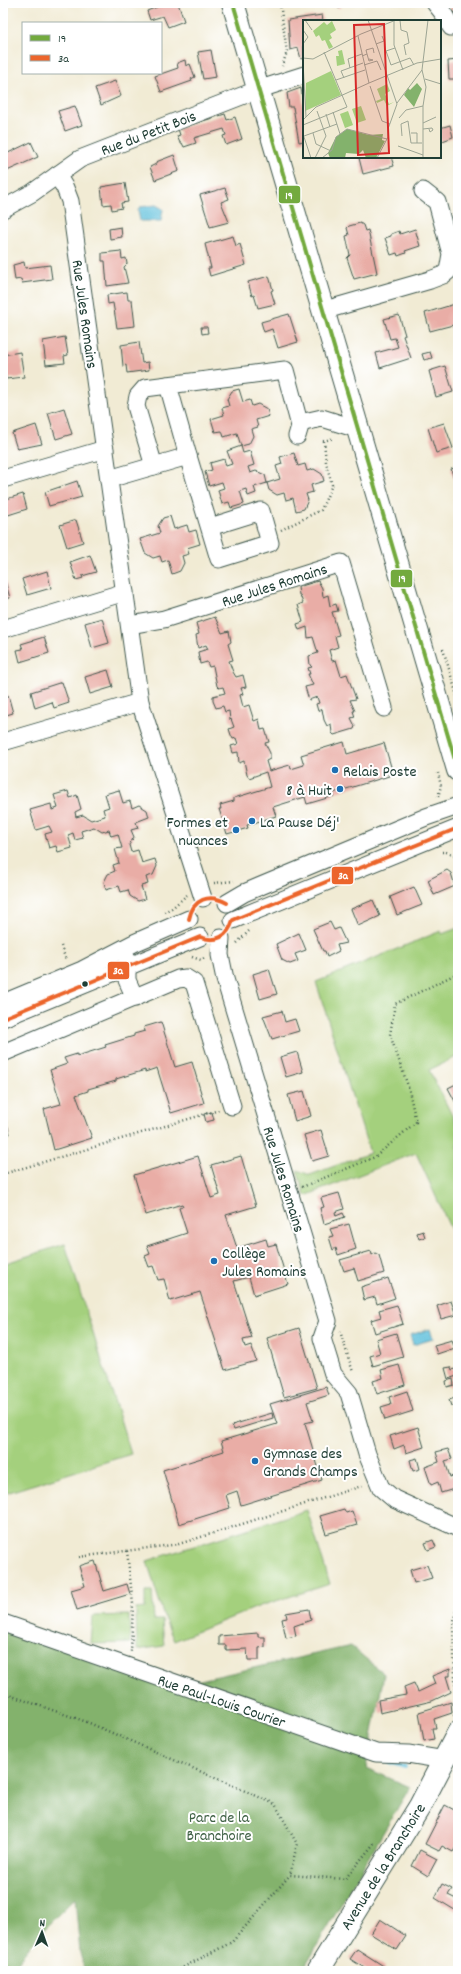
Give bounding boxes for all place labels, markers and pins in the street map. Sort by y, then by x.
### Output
place label: Relais Poste [343,761,417,784]
marker: Relais Poste [330,765,340,775]
place label: 8 à Huit [286,780,332,803]
marker: 8 à Huit [335,784,345,794]
place label: Formes et nuances [166,812,228,853]
place label: La Pause Déj' [260,812,339,835]
marker: La Pause Déj' [247,816,257,826]
marker: Formes et nuances [231,825,241,835]
unlabelled marker [80,979,90,989]
place label: Collège Jules Romains [222,1243,307,1284]
marker: Collège Jules Romains [209,1256,219,1266]
place label: Gymnase des Grands Champs [263,1443,358,1484]
marker: Gymnase des Grands Champs [250,1456,260,1466]

